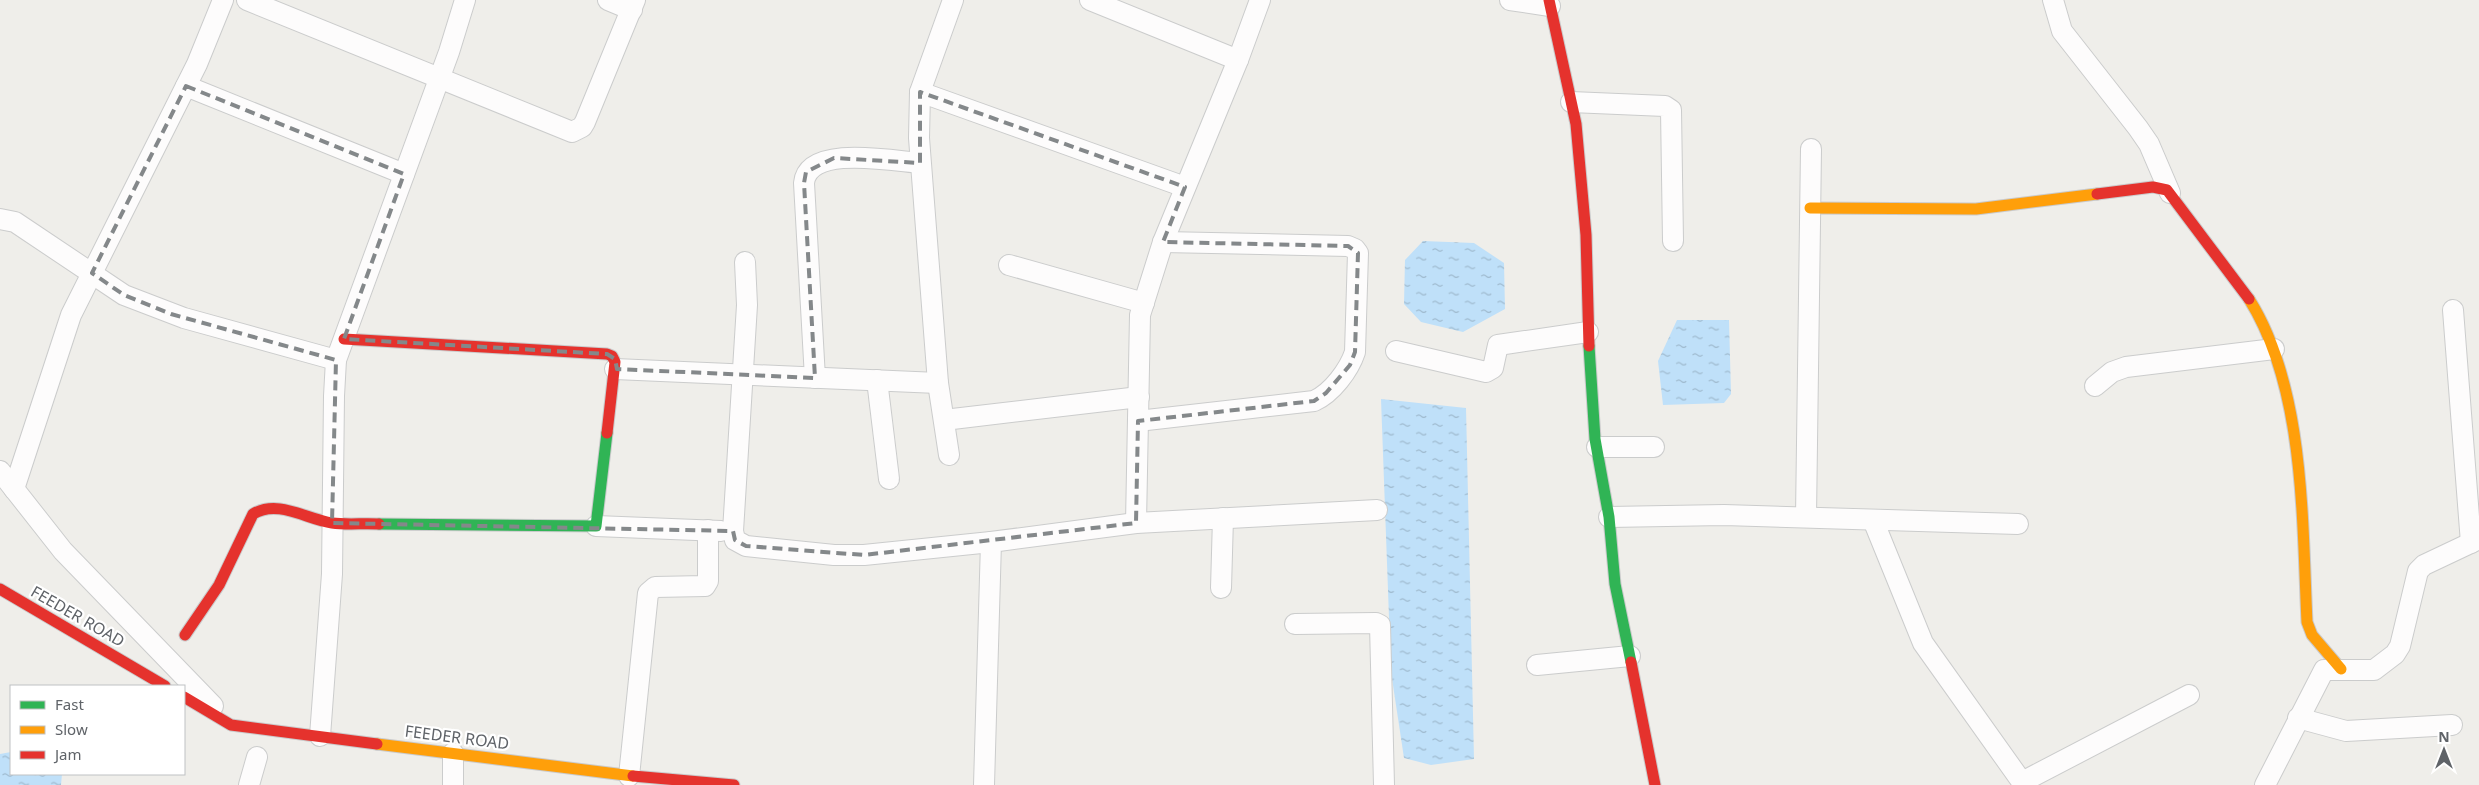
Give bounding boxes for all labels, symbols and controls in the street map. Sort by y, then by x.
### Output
street label: FEEDER ROAD [27,580,129,652]
legend [10,685,185,775]
text: Fast [55,694,84,714]
text: Slow [55,719,88,739]
street label: FEEDER ROAD [404,720,510,754]
north arrow [2419,725,2469,775]
text: N [2438,727,2450,746]
text: Jam [53,744,82,764]

